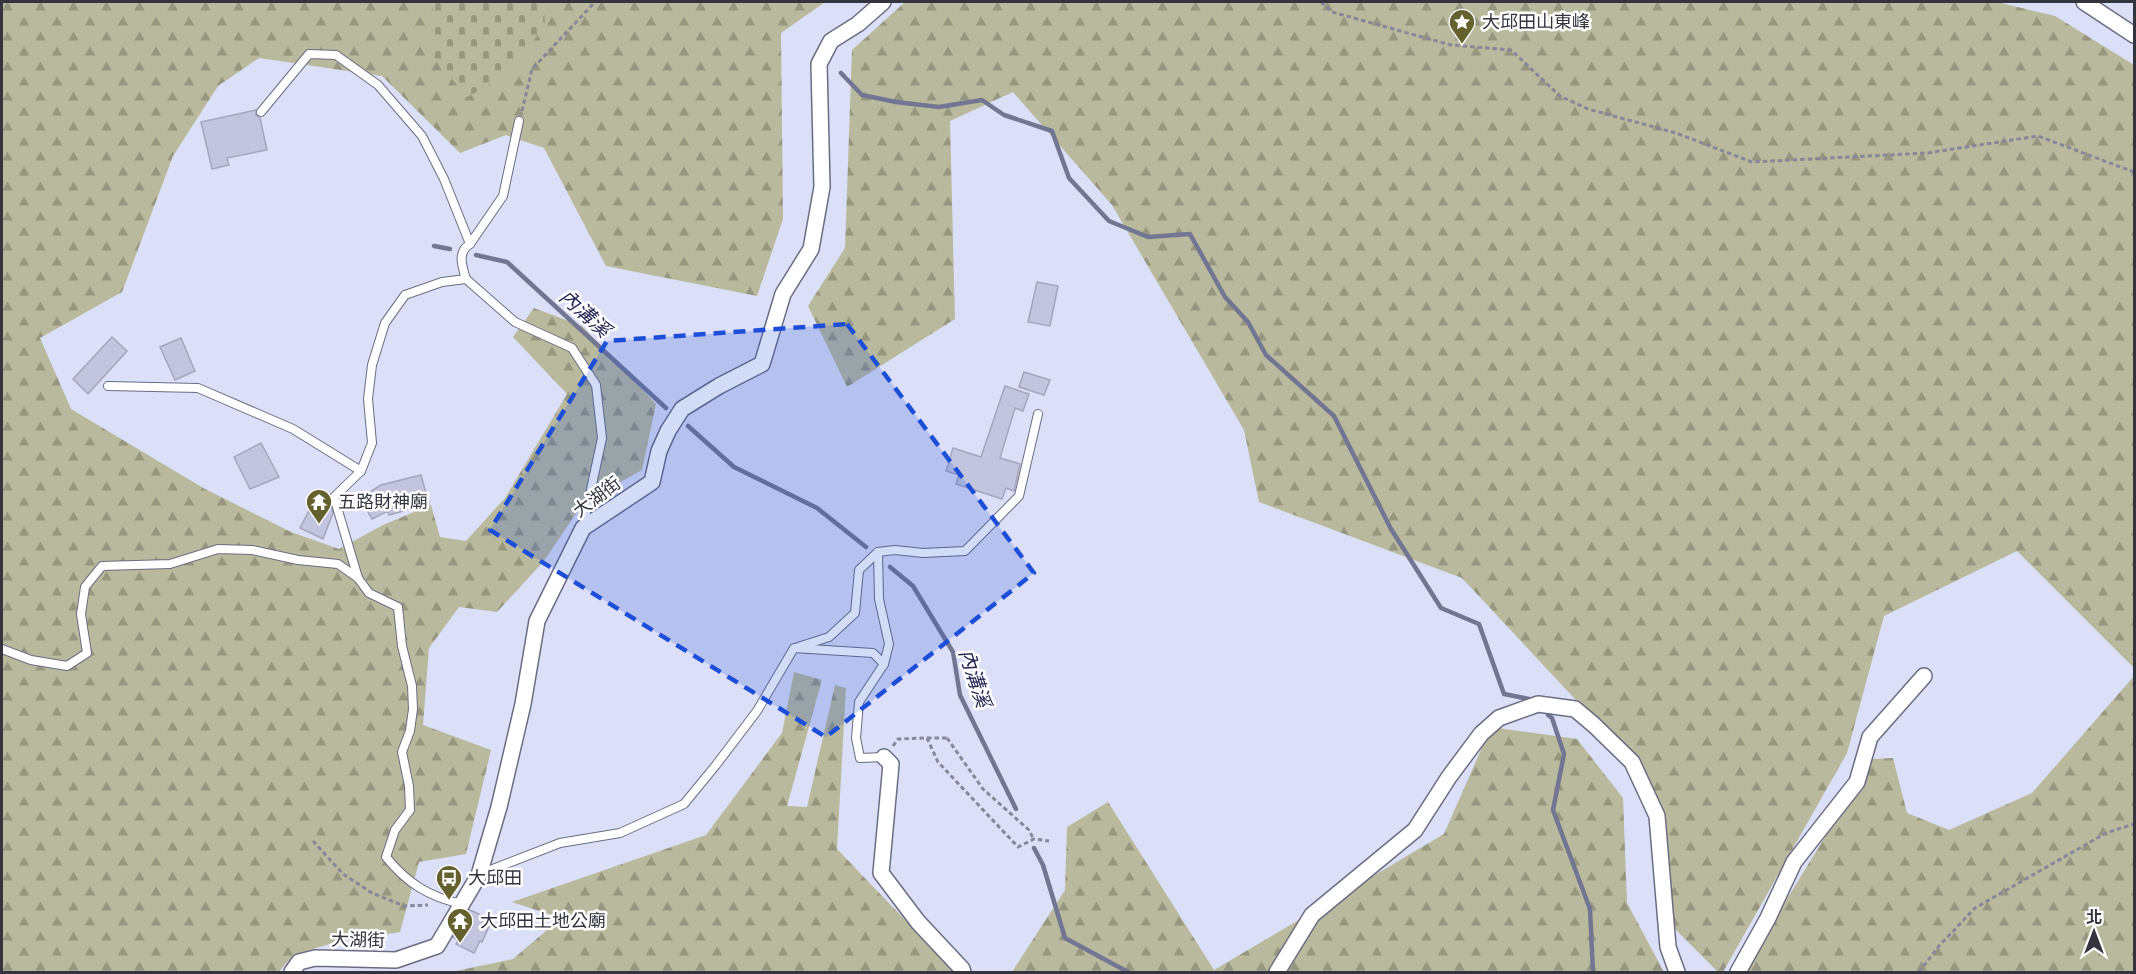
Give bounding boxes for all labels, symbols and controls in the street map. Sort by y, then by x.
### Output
place icon: 大邱田山東峰 [1447,7,1477,45]
place label: 大邱田山東峰 [1482,10,1590,33]
water label: 內溝溪 [554,283,618,345]
street label: 大湖街 [568,471,625,522]
temple icon: 五路財神廟 [304,487,334,525]
place label: 五路財神廟 [338,490,428,513]
water label: 內溝溪 [953,645,998,713]
bus stop icon: 大邱田 [434,863,464,901]
place label: 大邱田 [468,866,522,889]
north arrow [2064,902,2124,962]
temple icon: 大邱田土地公廟 [445,906,475,944]
text: 北 [2086,907,2102,927]
place label: 大邱田土地公廟 [480,909,606,932]
street label: 大湖街 [331,928,385,951]

